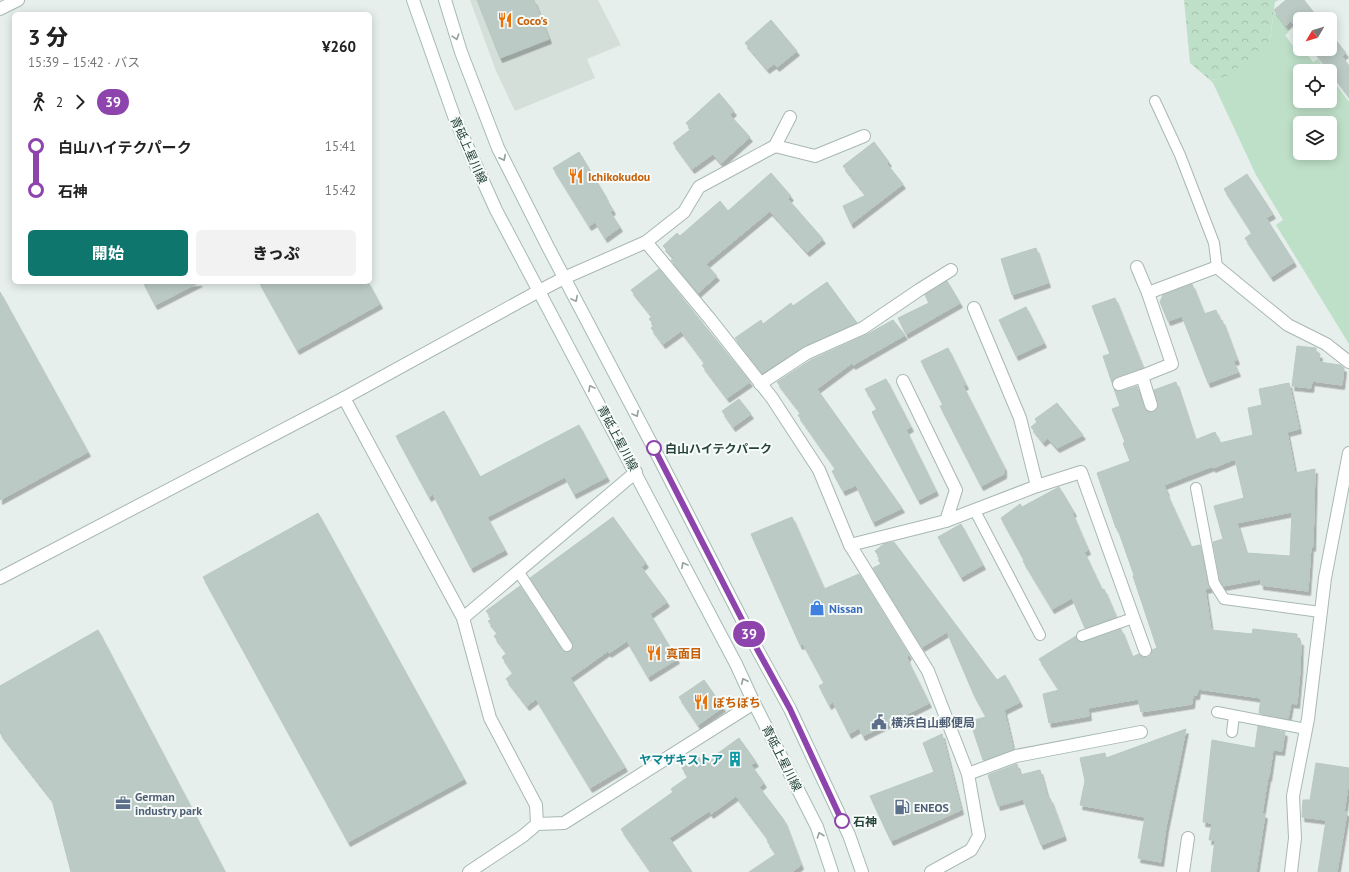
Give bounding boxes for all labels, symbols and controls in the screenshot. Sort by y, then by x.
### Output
restaurant icon: Coco's [496,11,514,29]
north arrow [1293,12,1337,56]
map controls [1293,12,1337,160]
place label: Coco's [517,13,548,28]
text: 3 分 [28,23,68,51]
one-way arrow [451,34,460,41]
text: ¥260 [322,37,356,56]
text: 15:39 – 15:42 · バス [28,54,140,71]
button: locate [1293,64,1337,108]
icon: walk [28,91,50,113]
icon: forward [69,91,91,113]
text: 39 [105,93,121,111]
text: 2 [56,94,63,111]
street label: 青砥上星川線 [448,114,490,186]
button: layers [1293,116,1337,160]
text: 白山ハイテクパーク [58,138,192,157]
text: 15:41 [325,138,356,155]
one-way arrow [498,154,506,162]
restaurant icon: Ichikokudou [567,167,585,185]
place label: Ichikokudou [588,169,650,184]
text: 石神 [58,182,88,201]
text: 15:42 [325,182,356,199]
button: 開始 [28,230,188,276]
button: きっぷ [196,230,356,276]
one-way arrow [570,295,578,302]
one-way arrow [588,385,596,393]
street label: 青砥上星川線 [594,403,642,473]
one-way arrow [631,410,639,417]
marker: 白山ハイテクパーク [646,440,662,456]
place label: 白山ハイテクパーク [665,441,772,456]
one-way arrow [682,562,689,569]
shop icon: Nissan [808,599,826,617]
place label: Nissan [829,601,863,616]
line badge: 39 [731,621,767,647]
text: 39 [741,625,757,643]
restaurant icon: 真面目 [645,644,663,662]
place label: 真面目 [666,646,702,661]
one-way arrow [741,677,749,685]
restaurant icon: ぼちぼち [692,693,710,711]
place label: ぼちぼち [713,695,761,710]
public building icon: 横浜白山郵便局 [870,713,888,731]
place label: 横浜白山郵便局 [891,715,975,730]
street label: 青砥上星川線 [759,723,805,793]
building icon: ヤマザキストア [726,750,744,768]
place label: ヤマザキストア [639,752,723,767]
place label: German industry park [135,789,202,818]
office icon: German industry park [114,794,132,812]
fuel station icon: ENEOS [893,798,911,816]
place label: ENEOS [914,800,949,815]
marker: 石神 [834,813,850,829]
place label: 石神 [853,814,877,829]
one-way arrow [816,832,825,839]

